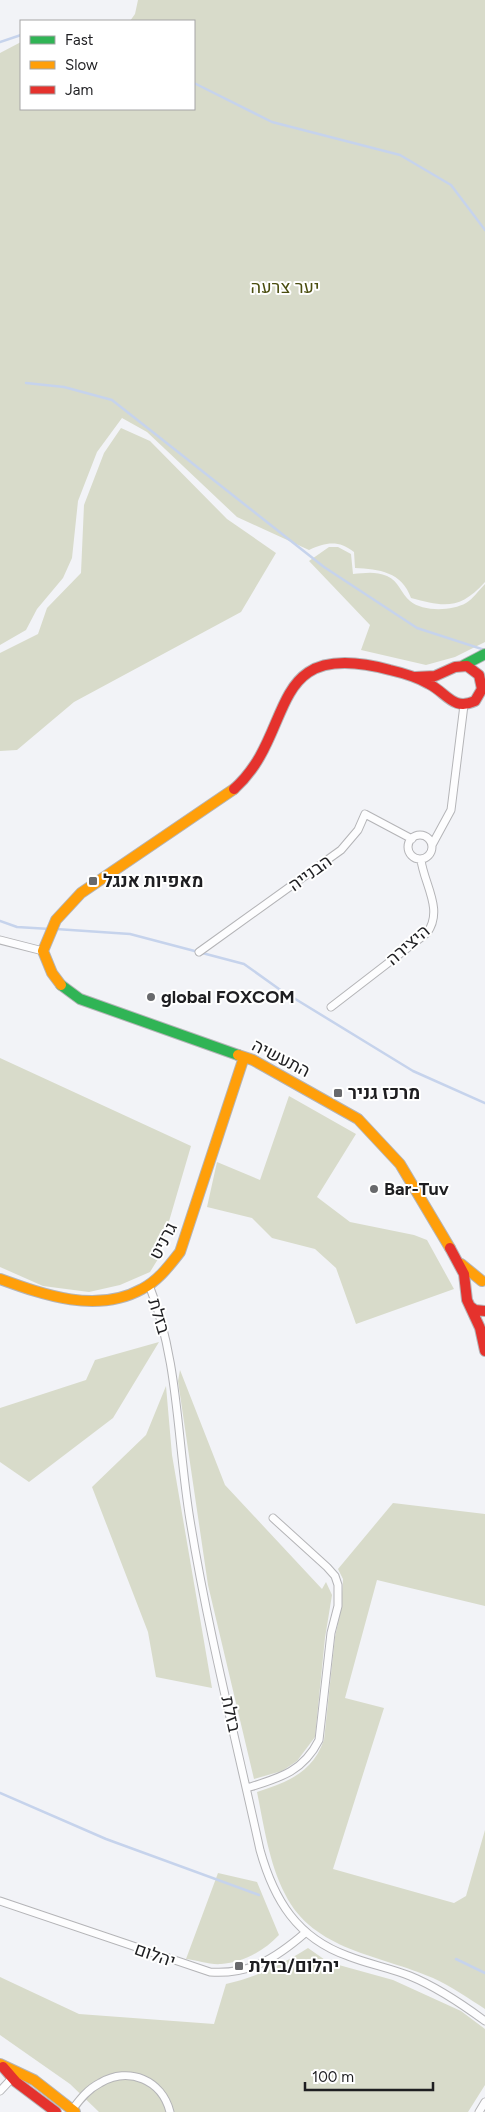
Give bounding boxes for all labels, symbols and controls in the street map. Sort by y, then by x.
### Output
legend [20,20,195,110]
text: Fast [65,31,94,49]
text: Slow [65,56,98,74]
text: Jam [65,81,93,99]
park label: יער צרעה [251,276,319,298]
street label: הבנייה [284,850,336,896]
place label: מאפיות אנגל [103,870,203,892]
marker: מאפיות אנגל [87,875,99,887]
street label: היצירה [382,920,434,970]
place label: global FOXCOM [161,986,295,1008]
marker: global FOXCOM [145,991,157,1003]
street label: התעשיה [248,1034,314,1082]
place label: מרכז גניר [348,1082,420,1104]
marker: מרכז גניר [332,1087,344,1099]
place label: Bar-Tuv [384,1178,449,1200]
marker: Bar-Tuv [368,1183,380,1195]
street label: גרניט [144,1219,182,1263]
street label: בזלת [143,1295,175,1337]
street label: בזלת [216,1694,246,1735]
street label: יהלום [132,1938,178,1972]
place label: יהלום/בזלת [249,1955,339,1977]
marker: יהלום/בזלת [233,1960,245,1972]
scale bar [305,2060,432,2092]
text: 100 m [312,2068,354,2086]

